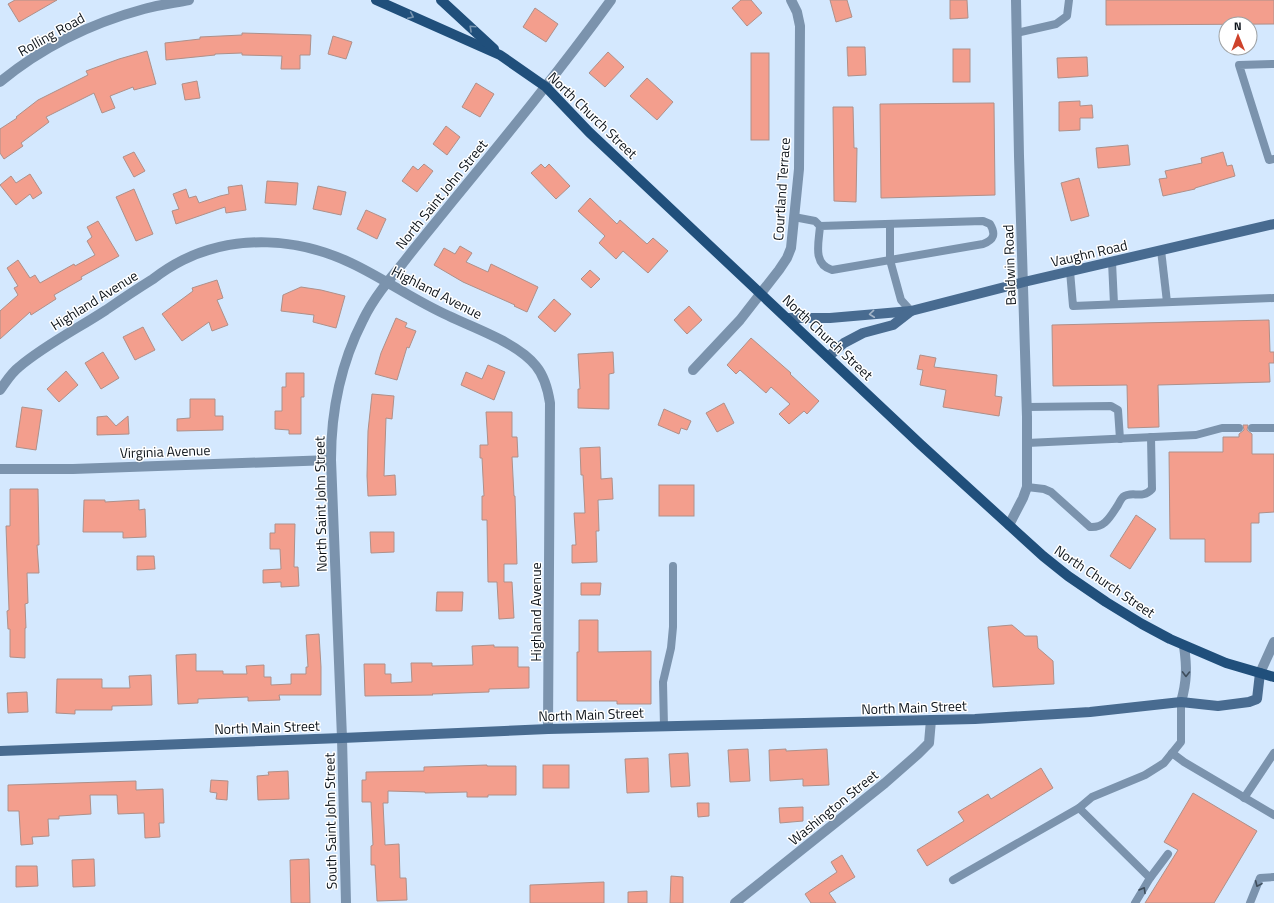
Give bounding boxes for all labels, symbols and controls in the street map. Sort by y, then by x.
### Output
street label: Rolling Road [14,7,88,61]
one-way arrow [408,12,415,20]
north arrow [1218,16,1258,56]
text: N [1234,18,1242,34]
one-way arrow [469,25,477,33]
street label: North Church Street [544,67,643,163]
street label: North Saint John Street [390,135,492,253]
street label: Courtland Terrace [767,137,795,241]
street label: Baldwin Road [997,224,1021,306]
street label: Vaughn Road [1049,234,1129,272]
street label: Highland Avenue [388,260,486,324]
street label: Highland Avenue [46,265,142,335]
street label: North Church Street [778,289,878,385]
one-way arrow [869,310,876,319]
street label: North Saint John Street [308,436,332,572]
street label: Virginia Avenue [119,439,211,463]
street label: North Church Street [1051,540,1160,623]
street label: Highland Avenue [525,562,546,662]
one-way arrow [1182,671,1191,677]
street label: North Main Street [861,695,967,719]
street label: North Main Street [538,702,644,726]
street label: North Main Street [214,715,320,739]
street label: South Saint John Street [318,752,342,889]
street label: Washington Street [784,764,882,850]
one-way arrow [1255,880,1263,887]
one-way arrow [1138,887,1145,894]

